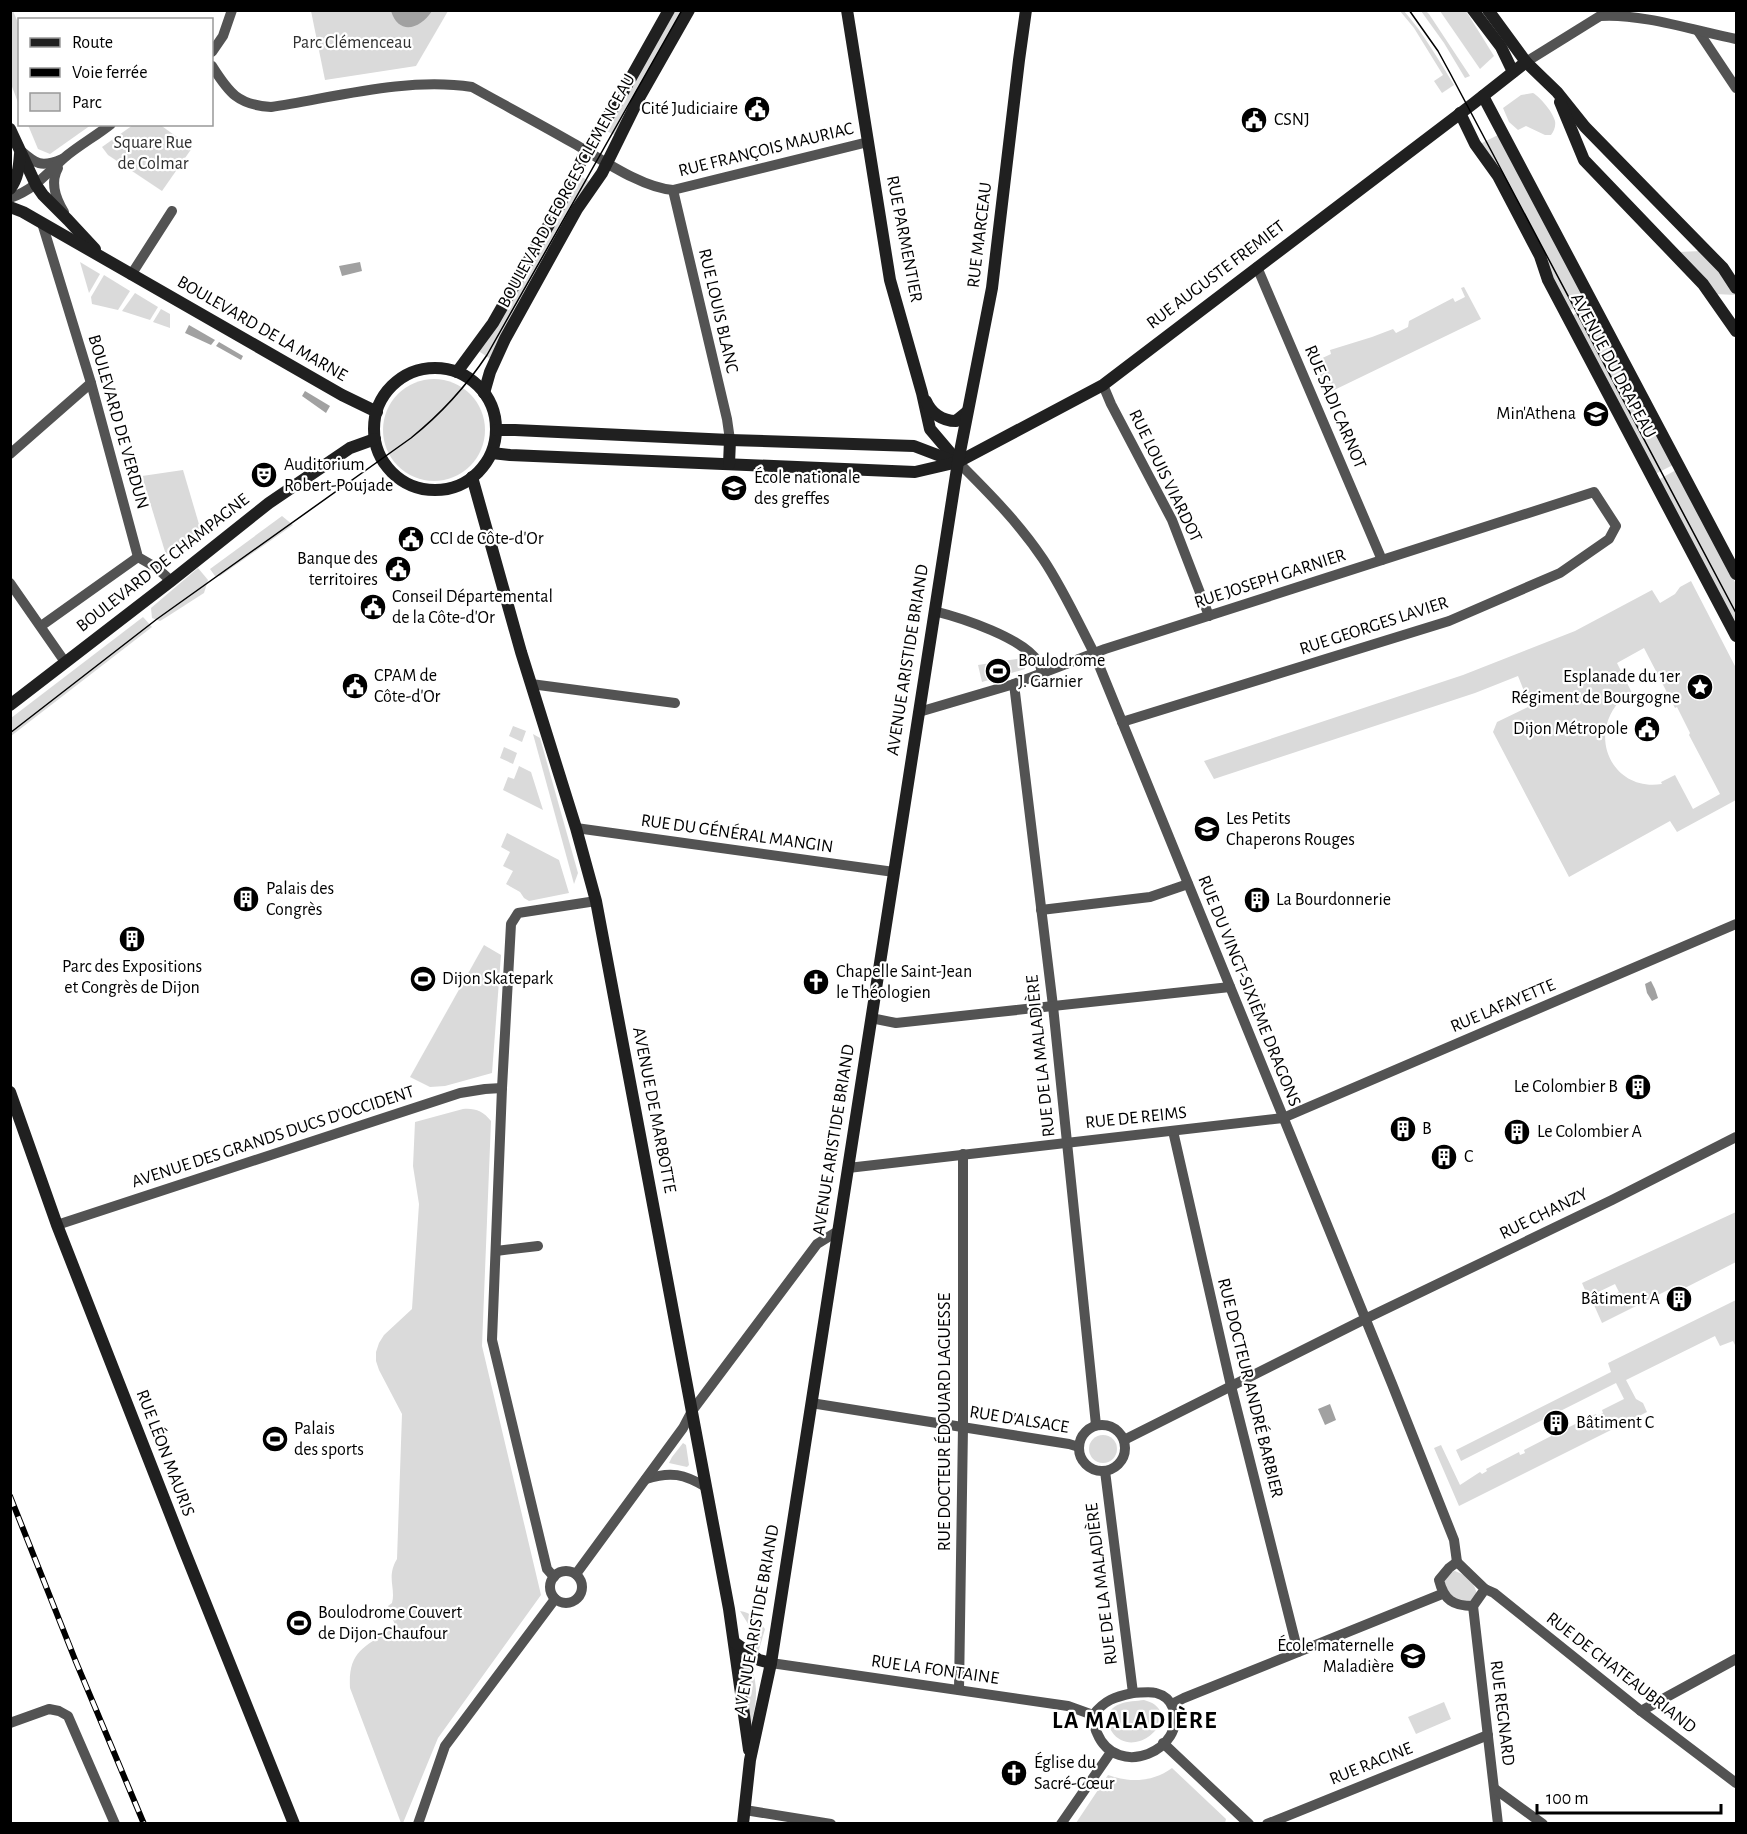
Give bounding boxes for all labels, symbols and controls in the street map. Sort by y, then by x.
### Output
legend [18,18,213,126]
text: Route [72,34,113,52]
park label: Parc Clémenceau [292,34,412,52]
text: Voie ferrée [72,64,147,82]
street label: BOULEVARD GEORGES CLEMENCEAU [495,71,639,311]
text: Parc [72,94,102,112]
public building icon: Cité Judiciaire [742,94,772,124]
place label: Cité Judiciaire [641,100,738,118]
public building icon: CSNJ [1239,105,1269,135]
place label: CSNJ [1274,111,1310,129]
street label: RUE FRANÇOIS MAURIAC [677,120,855,180]
park label: Square Rue de Colmar [114,134,192,173]
street label: RUE PARMENTIER [883,174,925,304]
street label: RUE MARCEAU [965,181,995,289]
street label: RUE AUGUSTE FREMIET [1144,217,1289,333]
street label: RUE LOUIS BLANC [695,247,741,375]
street label: BOULEVARD DE LA MARNE [174,273,350,385]
street label: AVENUE DU DRAPEAU [1567,291,1659,441]
street label: BOULEVARD DE VERDUN [84,333,152,511]
street label: RUE SADI CARNOT [1301,343,1369,471]
school or university icon: Min'Athena [1581,399,1611,429]
place label: Min'Athena [1496,405,1576,423]
street label: RUE LOUIS VIARDOT [1125,407,1205,545]
place label: Auditorium Robert-Poujade [284,456,393,495]
theatre icon: Auditorium Robert-Poujade [249,460,279,490]
place label: École nationale des greffes [754,466,860,508]
school or university icon: École nationale des greffes [719,473,749,503]
street label: BOULEVARD DE CHAMPAGNE [73,490,253,636]
public building icon: CCI de Côte-d'Or [396,524,426,554]
place label: CCI de Côte-d'Or [430,530,544,548]
street label: RUE JOSEPH GARNIER [1192,546,1348,612]
place label: Banque des territoires [297,550,378,589]
public building icon: Banque des territoires [383,554,413,584]
street label: AVENUE ARISTIDE BRIAND [884,563,932,757]
place label: Conseil Départemental de la Côte-d'Or [392,588,553,627]
public building icon: Conseil Départemental de la Côte-d'Or [358,592,388,622]
street label: RUE GEORGES LAVIER [1297,593,1451,659]
place label: Boulodrome J. Garnier [1018,652,1105,691]
sports icon: Boulodrome J. Garnier [983,656,1013,686]
place label: CPAM de Côte-d'Or [374,667,441,706]
place label: Esplanade du 1er Régiment de Bourgogne [1511,668,1680,707]
public building icon: CPAM de Côte-d'Or [340,671,370,701]
place icon: Esplanade du 1er Régiment de Bourgogne [1685,672,1715,702]
public building icon: Dijon Métropole [1632,714,1662,744]
place label: Dijon Métropole [1513,720,1628,738]
street label: RUE DU GÉNÉRAL MANGIN [640,809,835,856]
place label: Les Petits Chaperons Rouges [1226,810,1355,849]
school or university icon: Les Petits Chaperons Rouges [1192,814,1222,844]
street label: RUE DU VINGT-SIXIÈME DRAGONS [1194,872,1306,1109]
place label: Palais des Congrès [266,880,334,919]
building icon: Palais des Congrès [231,884,261,914]
building icon: La Bourdonnerie [1242,885,1272,915]
place label: La Bourdonnerie [1276,891,1391,909]
building icon: Parc des Expositions et Congrès de Dijon [117,924,147,954]
place label: Parc des Expositions et Congrès de Dijon [62,958,202,997]
place label: Chapelle Saint-Jean le Théologien [836,963,972,1002]
sports icon: Dijon Skatepark [408,964,438,994]
church icon: Chapelle Saint-Jean le Théologien [801,967,831,997]
place label: Dijon Skatepark [442,970,554,988]
street label: RUE DE LA MALADIÈRE [1021,974,1058,1138]
street label: RUE LAFAYETTE [1448,976,1558,1036]
street label: AVENUE DE MARBOTTE [629,1026,679,1195]
street label: AVENUE ARISTIDE BRIAND [810,1043,858,1237]
building icon: Le Colombier B [1623,1072,1653,1102]
place label: Le Colombier B [1514,1078,1618,1096]
street label: AVENUE DES GRANDS DUCS D'OCCIDENT [129,1083,417,1191]
street label: RUE DE REIMS [1084,1104,1188,1132]
building icon: B [1388,1114,1418,1144]
building icon: Le Colombier A [1502,1117,1532,1147]
place label: B [1422,1120,1432,1138]
place label: Le Colombier A [1537,1123,1643,1141]
building icon: C [1429,1142,1459,1172]
place label: C [1464,1148,1473,1166]
street label: RUE CHANZY [1497,1185,1591,1243]
street label: RUE DOCTEUR ANDRÉ BARBIER [1214,1276,1289,1500]
building icon: Bâtiment A [1664,1284,1694,1314]
place label: Bâtiment A [1581,1290,1661,1308]
street label: RUE DOCTEUR ÉDOUARD LAGUESSE [933,1292,954,1551]
street label: RUE LÉON MAURIS [133,1386,200,1519]
street label: RUE D'ALSACE [968,1403,1070,1437]
building icon: Bâtiment C [1541,1408,1571,1438]
place label: Bâtiment C [1576,1414,1654,1432]
place label: Palais des sports [294,1420,364,1459]
sports icon: Palais des sports [260,1424,290,1454]
street label: RUE DE LA MALADIÈRE [1080,1502,1121,1666]
street label: AVENUE ARISTIDE BRIAND [731,1523,783,1717]
place label: Boulodrome Couvert de Dijon-Chaufour [318,1604,462,1643]
sports icon: Boulodrome Couvert de Dijon-Chaufour [284,1608,314,1638]
street label: RUE DE CHATEAUBRIAND [1543,1609,1699,1737]
place label: École maternelle Maladière [1277,1634,1394,1676]
school or university icon: École maternelle Maladière [1398,1641,1428,1671]
street label: RUE LA FONTAINE [870,1652,1000,1688]
street label: RUE REGNARD [1487,1659,1517,1767]
district label: LA MALADIÈRE [1052,1705,1218,1733]
street label: RUE RACINE [1327,1739,1415,1789]
place label: Église du Sacré-Cœur [1034,1751,1115,1793]
church icon: Église du Sacré-Cœur [999,1758,1029,1788]
scale bar [1537,1777,1722,1815]
text: 100 m [1546,1790,1589,1808]

